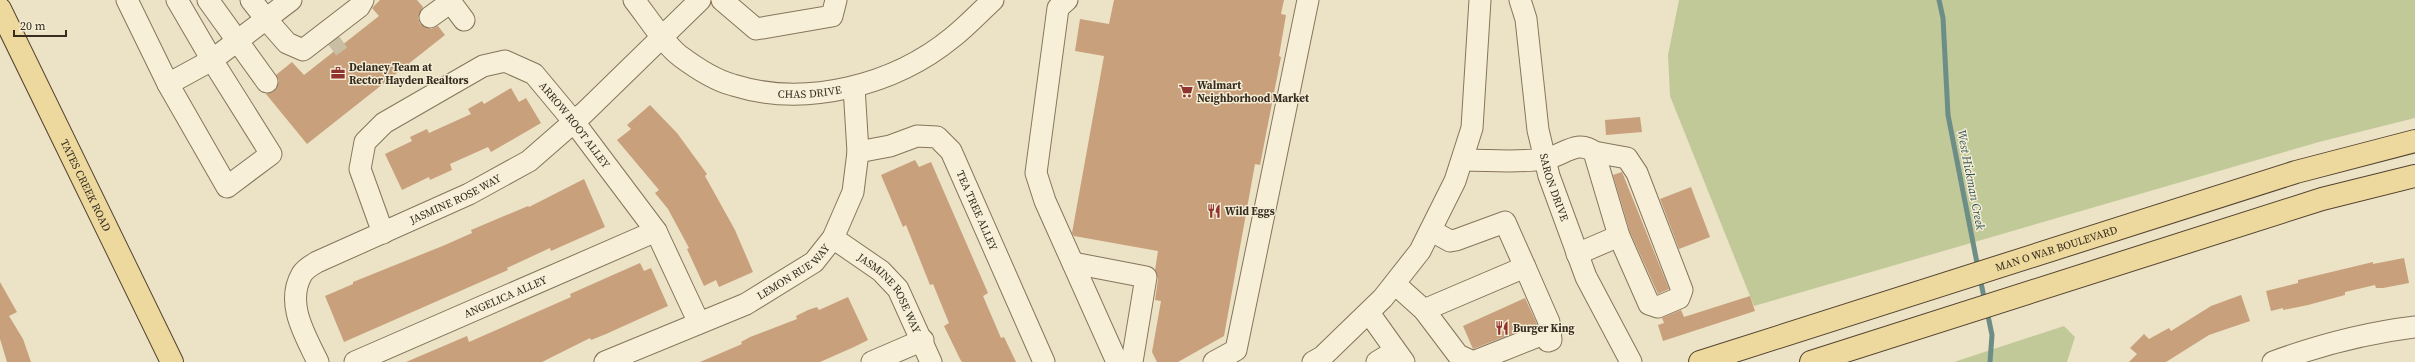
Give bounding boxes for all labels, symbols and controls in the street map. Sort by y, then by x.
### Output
scale bar [14,12,66,38]
text: 20 m [20,18,46,34]
place label: Delaney Team at Rector Hayden Realtors [349,60,469,88]
office icon: Delaney Team at Rector Hayden Realtors [330,65,346,81]
place label: Walmart Neighborhood Market [1197,78,1310,106]
street label: ARROW ROOT ALLEY [535,79,613,171]
street label: CHAS DRIVE [777,82,843,102]
supermarket icon: Walmart Neighborhood Market [1178,83,1194,99]
water label: West Hickman Creek [1953,129,1989,232]
street label: TATES CREEK ROAD [57,137,114,234]
street label: SARON DRIVE [1536,152,1572,224]
street label: TEA TREE ALLEY [952,168,1001,253]
street label: JASMINE ROSE WAY [407,171,504,228]
restaurant icon: Wild Eggs [1206,203,1222,219]
place label: Wild Eggs [1225,204,1275,219]
street label: MAN O WAR BOULEVARD [1993,222,2120,275]
street label: LEMON RUE WAY [754,241,833,303]
street label: JASMINE ROSE WAY [853,249,924,336]
street label: ANGELICA ALLEY [462,272,550,322]
restaurant icon: Burger King [1494,320,1510,336]
place label: Burger King [1513,321,1575,336]

